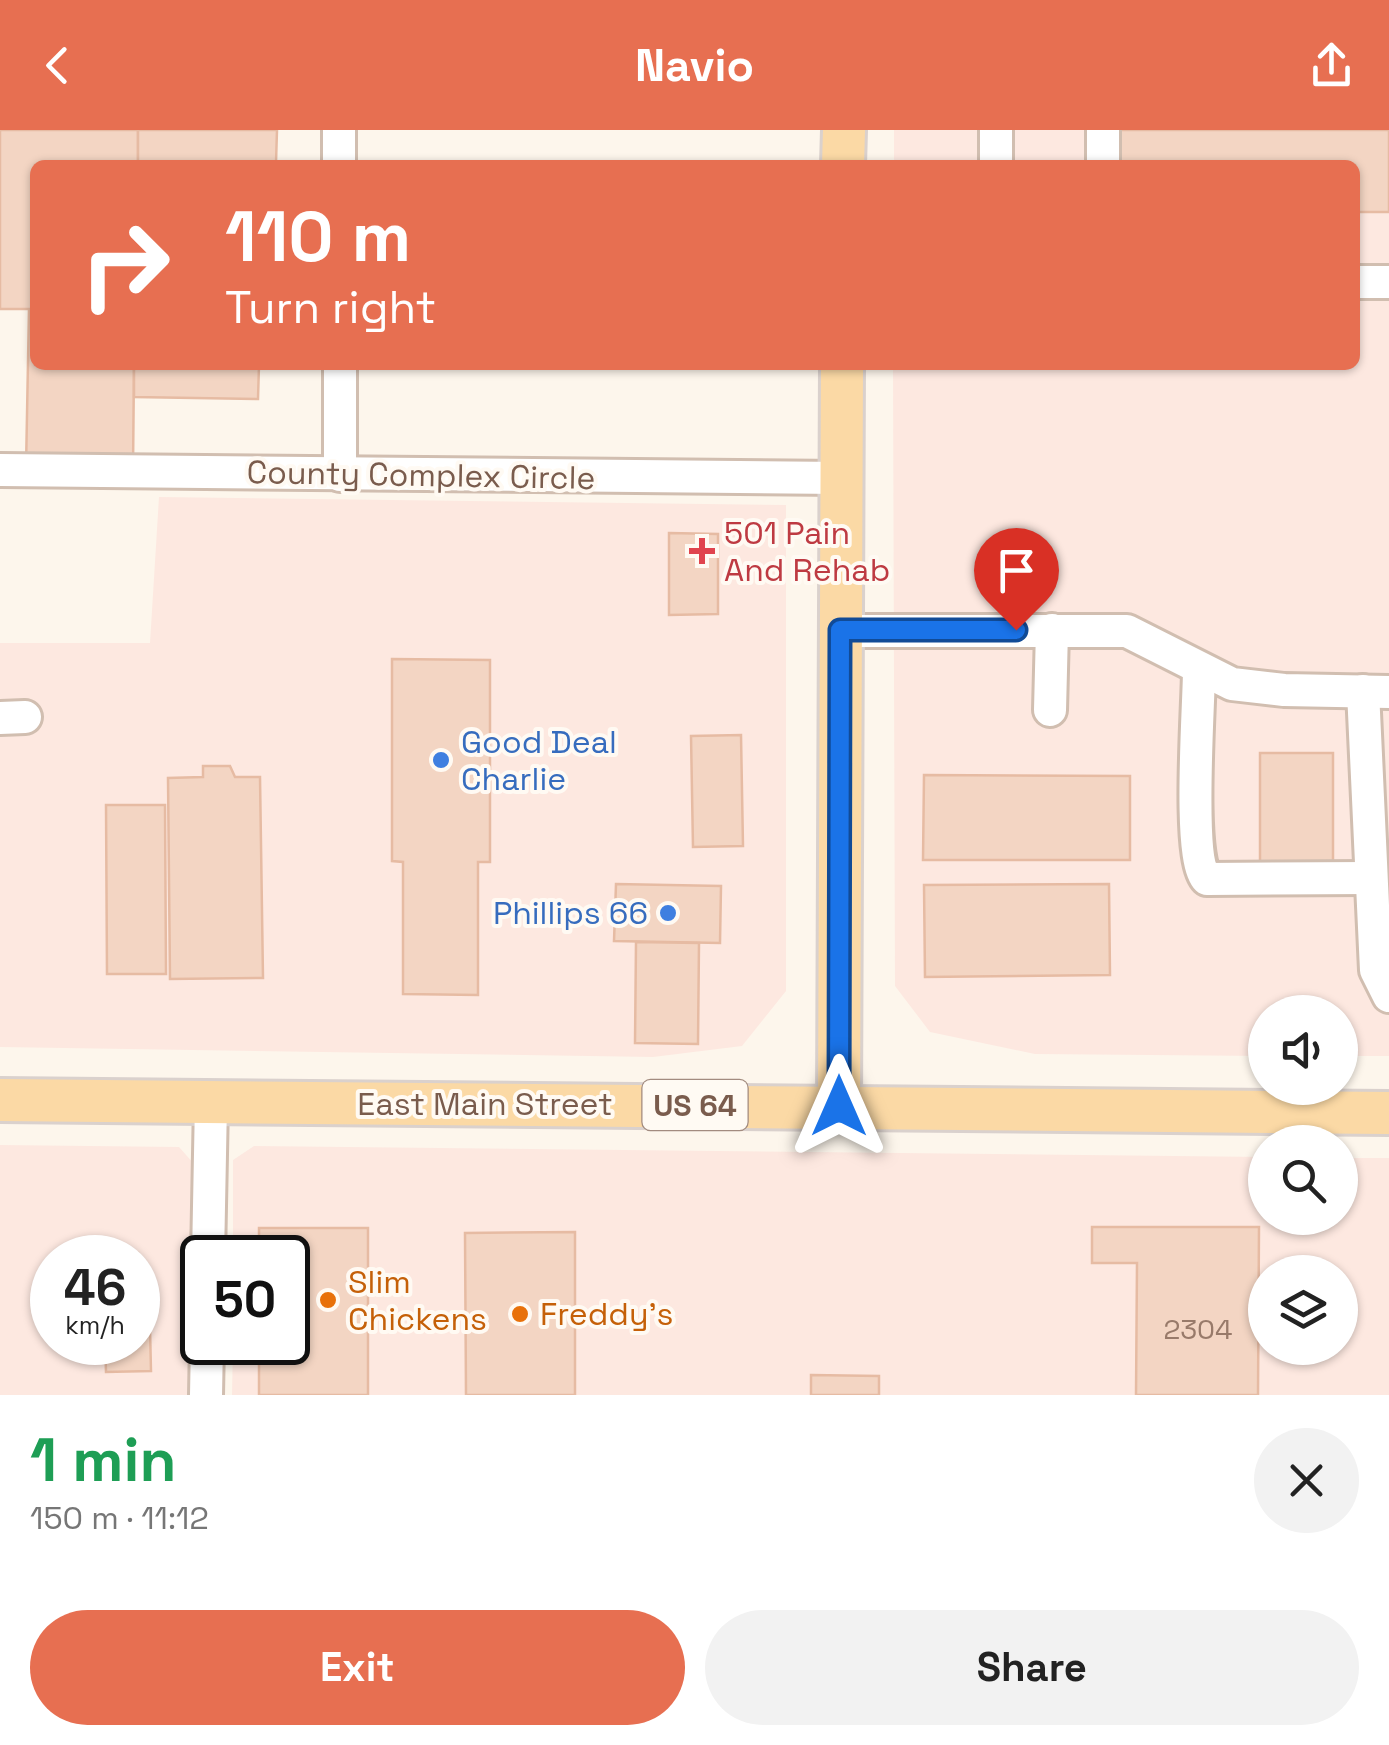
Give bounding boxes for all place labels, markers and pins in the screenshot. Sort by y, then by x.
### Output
place label: 501 Pain And Rehab [724,513,890,590]
pin [974,528,1059,631]
marker: 501 Pain And Rehab [689,538,715,564]
place label: Good Deal Charlie [461,722,617,799]
marker: Good Deal Charlie [430,749,452,771]
place label: Phillips 66 [493,893,648,933]
marker: Phillips 66 [657,902,679,924]
place label: Slim Chickens [348,1262,487,1339]
marker: Slim Chickens [317,1289,339,1311]
place label: Freddy's [540,1294,673,1334]
marker: Freddy's [509,1303,531,1325]

